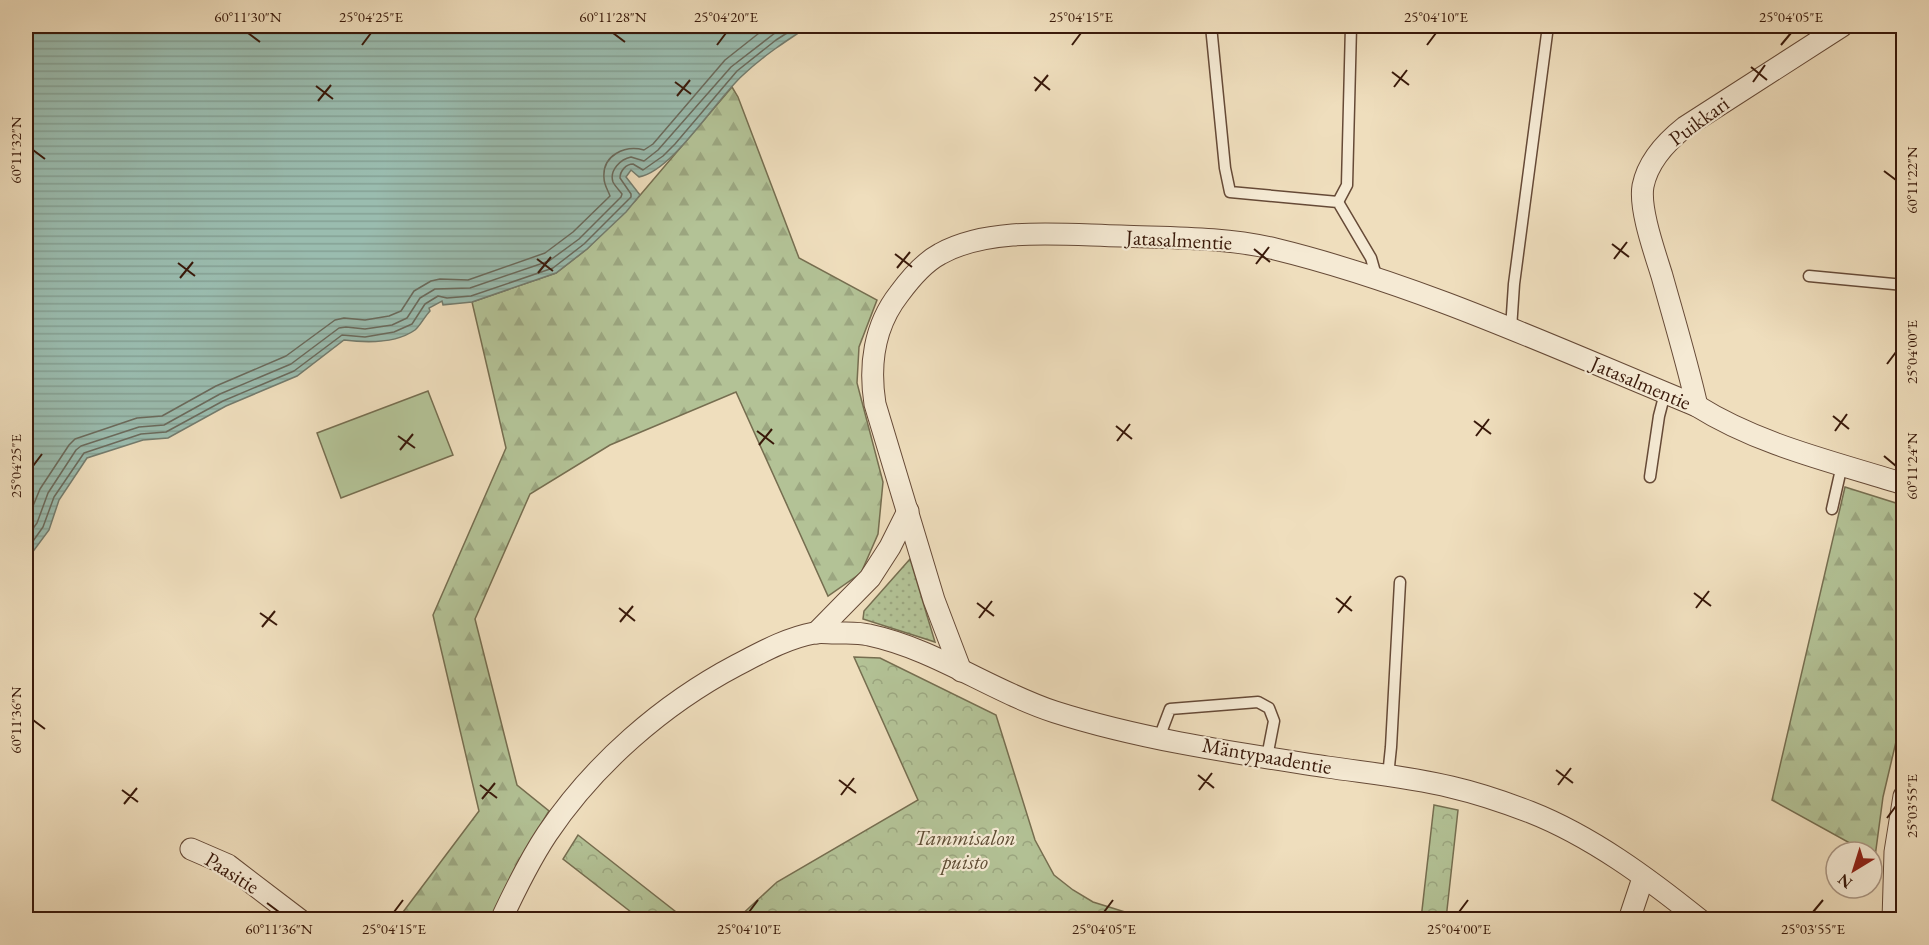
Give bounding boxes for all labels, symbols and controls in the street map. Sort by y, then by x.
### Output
text: 60°11'30"N [214,7,282,26]
text: 25°04'25"E [339,7,404,26]
text: 60°11'28"N [579,7,647,26]
text: 25°04'20"E [694,7,759,26]
text: 25°04'15"E [1049,7,1114,26]
text: 25°04'10"E [1404,7,1469,26]
text: 25°04'05"E [1759,7,1824,26]
street label: Puikkari [1663,90,1734,152]
text: 60°11'32"N [6,116,25,184]
text: 60°11'22"N [1902,146,1921,214]
street label: Jatasalmentie [1123,223,1233,256]
text: 25°04'00"E [1902,319,1921,384]
street label: Jatasalmentie [1585,349,1695,416]
text: 60°11'24"N [1902,432,1921,500]
text: 25°04'25"E [6,433,25,498]
text: 60°11'36"N [6,686,25,754]
street label: Mäntypaadentie [1200,731,1334,780]
text: 25°03'55"E [1902,773,1921,838]
park label: Tammisalon puisto [915,824,1015,875]
north arrow [1824,840,1884,900]
street label: Paasitie [200,845,265,900]
text: N [1833,869,1857,894]
text: 60°11'36"N [245,919,313,938]
text: 25°04'15"E [362,919,427,938]
text: 25°04'10"E [717,919,782,938]
text: 25°04'05"E [1072,919,1137,938]
text: 25°04'00"E [1427,919,1492,938]
text: 25°03'55"E [1781,919,1846,938]

